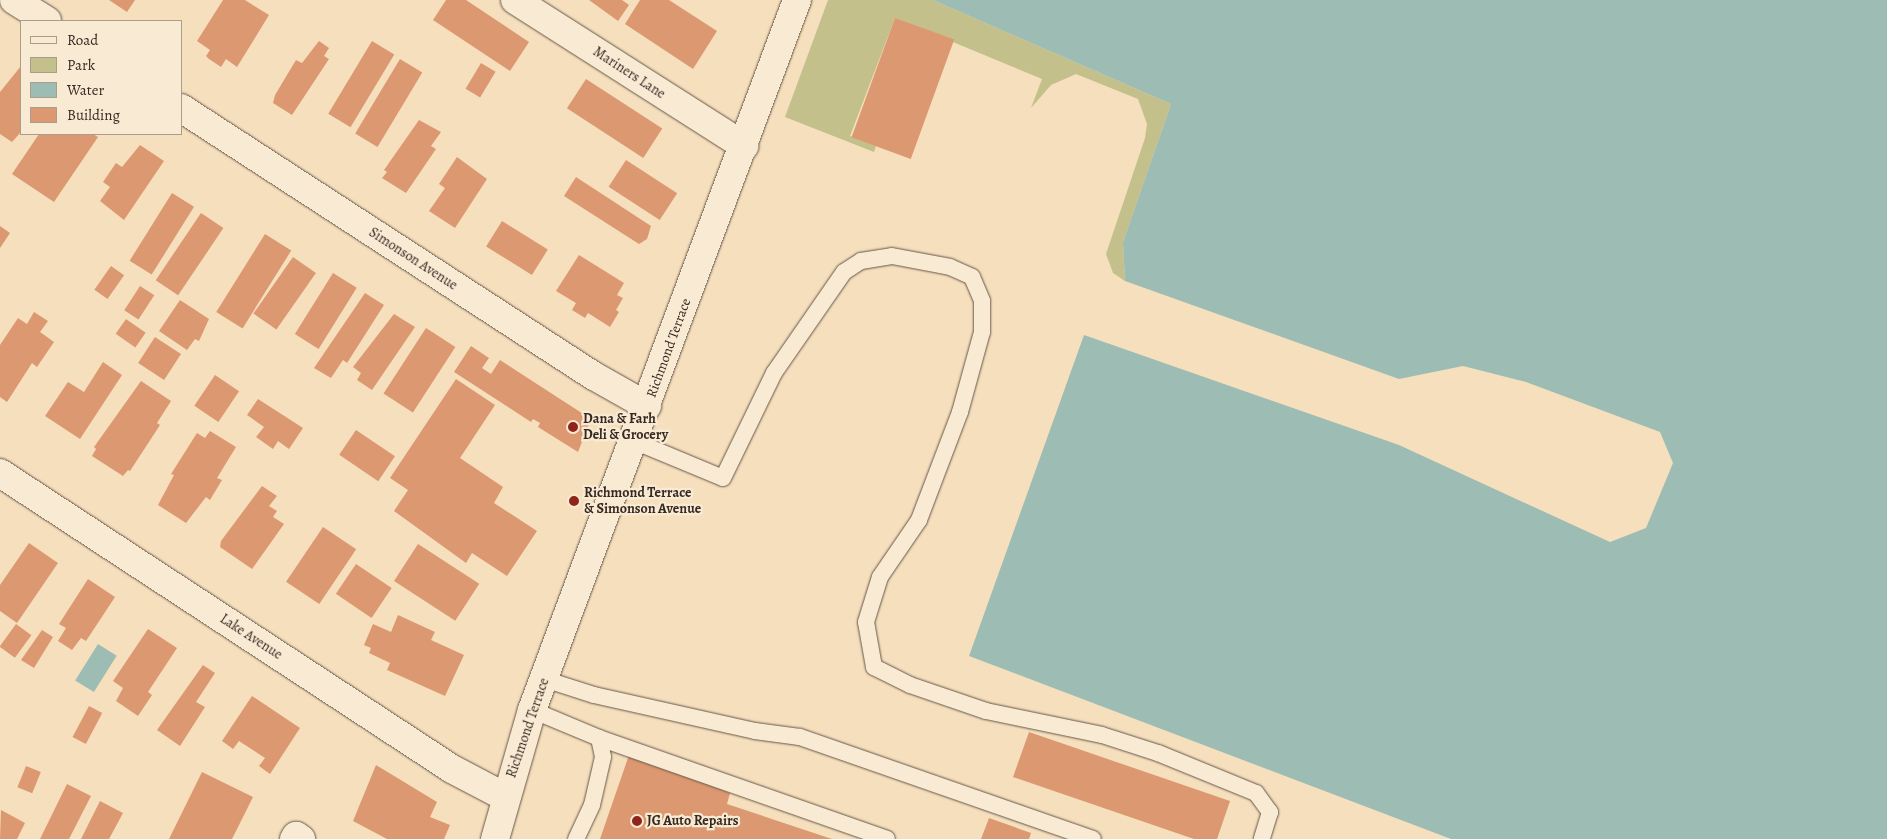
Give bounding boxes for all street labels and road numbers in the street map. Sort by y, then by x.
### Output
street label: Mariners Lane [590,43,668,103]
street label: Simonson Avenue [366,224,460,294]
street label: Richmond Terrace [643,296,695,400]
street label: Lake Avenue [217,611,285,663]
street label: Richmond Terrace [503,676,553,780]

